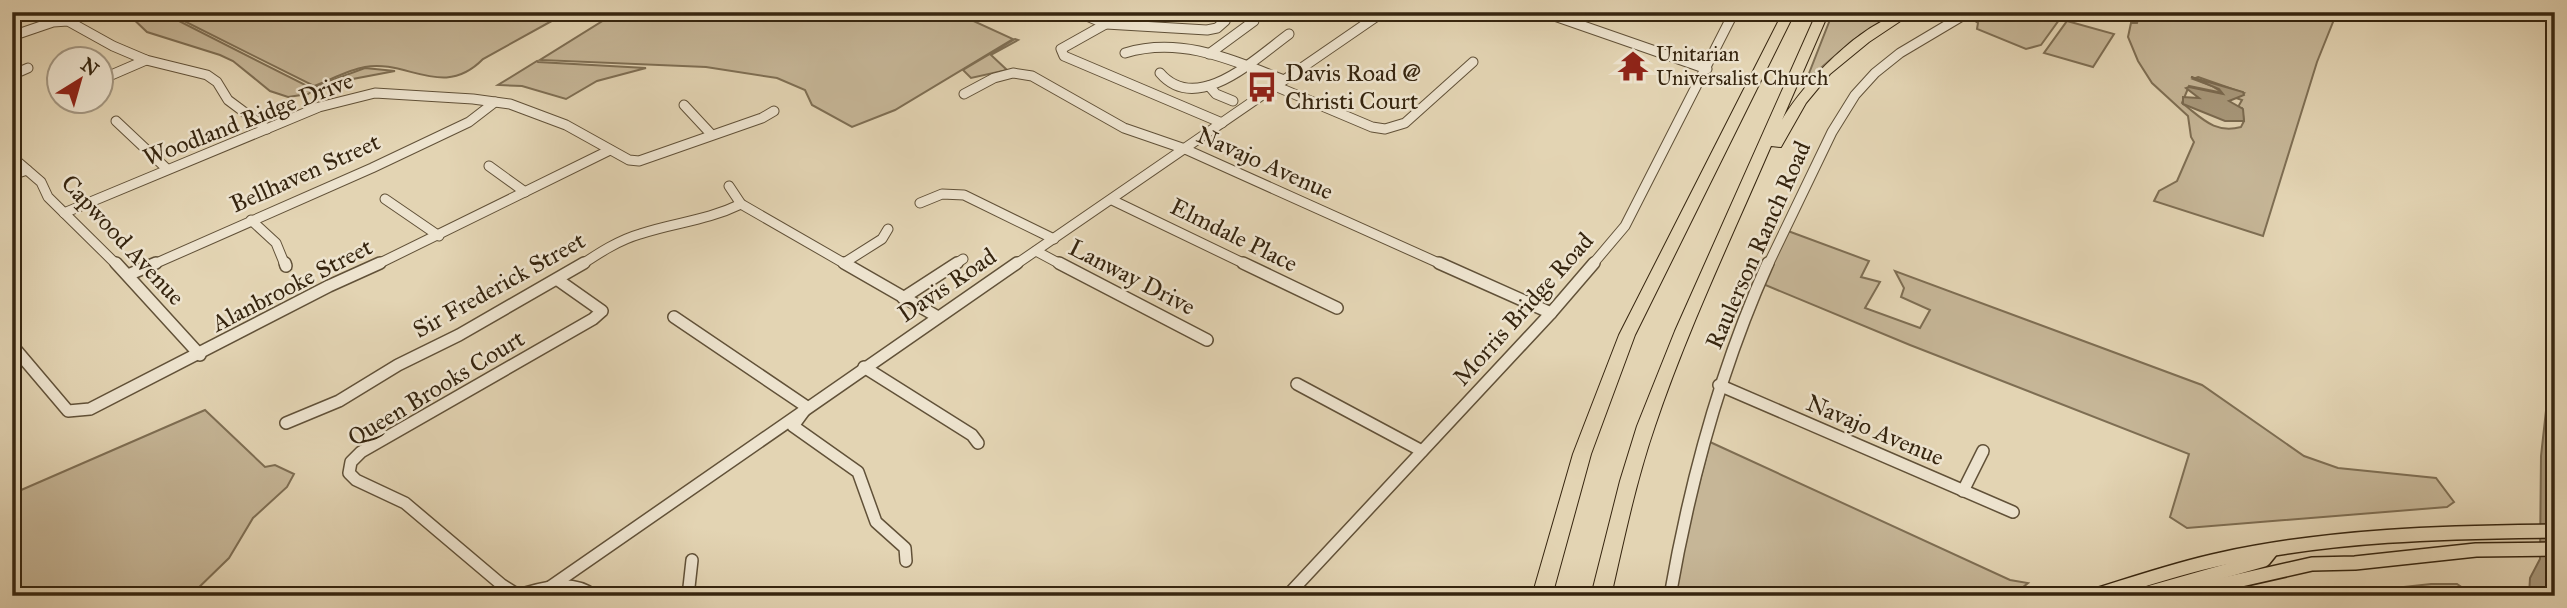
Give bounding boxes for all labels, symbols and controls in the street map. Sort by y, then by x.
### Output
place label: Unitarian Universalist Church [1656,41,1829,91]
north arrow [46,46,116,116]
temple icon: Unitarian Universalist Church [1616,49,1650,83]
text: N [77,53,103,81]
place label: Davis Road @ Christi Court [1285,58,1421,116]
street label: Woodland Ridge Drive [139,65,357,173]
bus stop icon: Davis Road @ Christi Court [1245,70,1279,104]
street label: Navajo Avenue [1192,119,1338,207]
street label: Bellhaven Street [225,126,385,219]
street label: Raulerson Ranch Road [1699,136,1817,354]
street label: Capwood Avenue [55,168,191,312]
street label: Elmdale Place [1165,191,1303,279]
street label: Sir Frederick Street [408,225,591,345]
street label: Morris Bridge Road [1446,226,1600,392]
street label: Alanbrooke Street [206,231,378,339]
street label: Lanway Drive [1064,232,1200,322]
street label: Davis Road [892,241,1002,329]
street label: Queen Brooks Court [342,323,530,453]
street label: Navajo Avenue [1802,388,1948,472]

